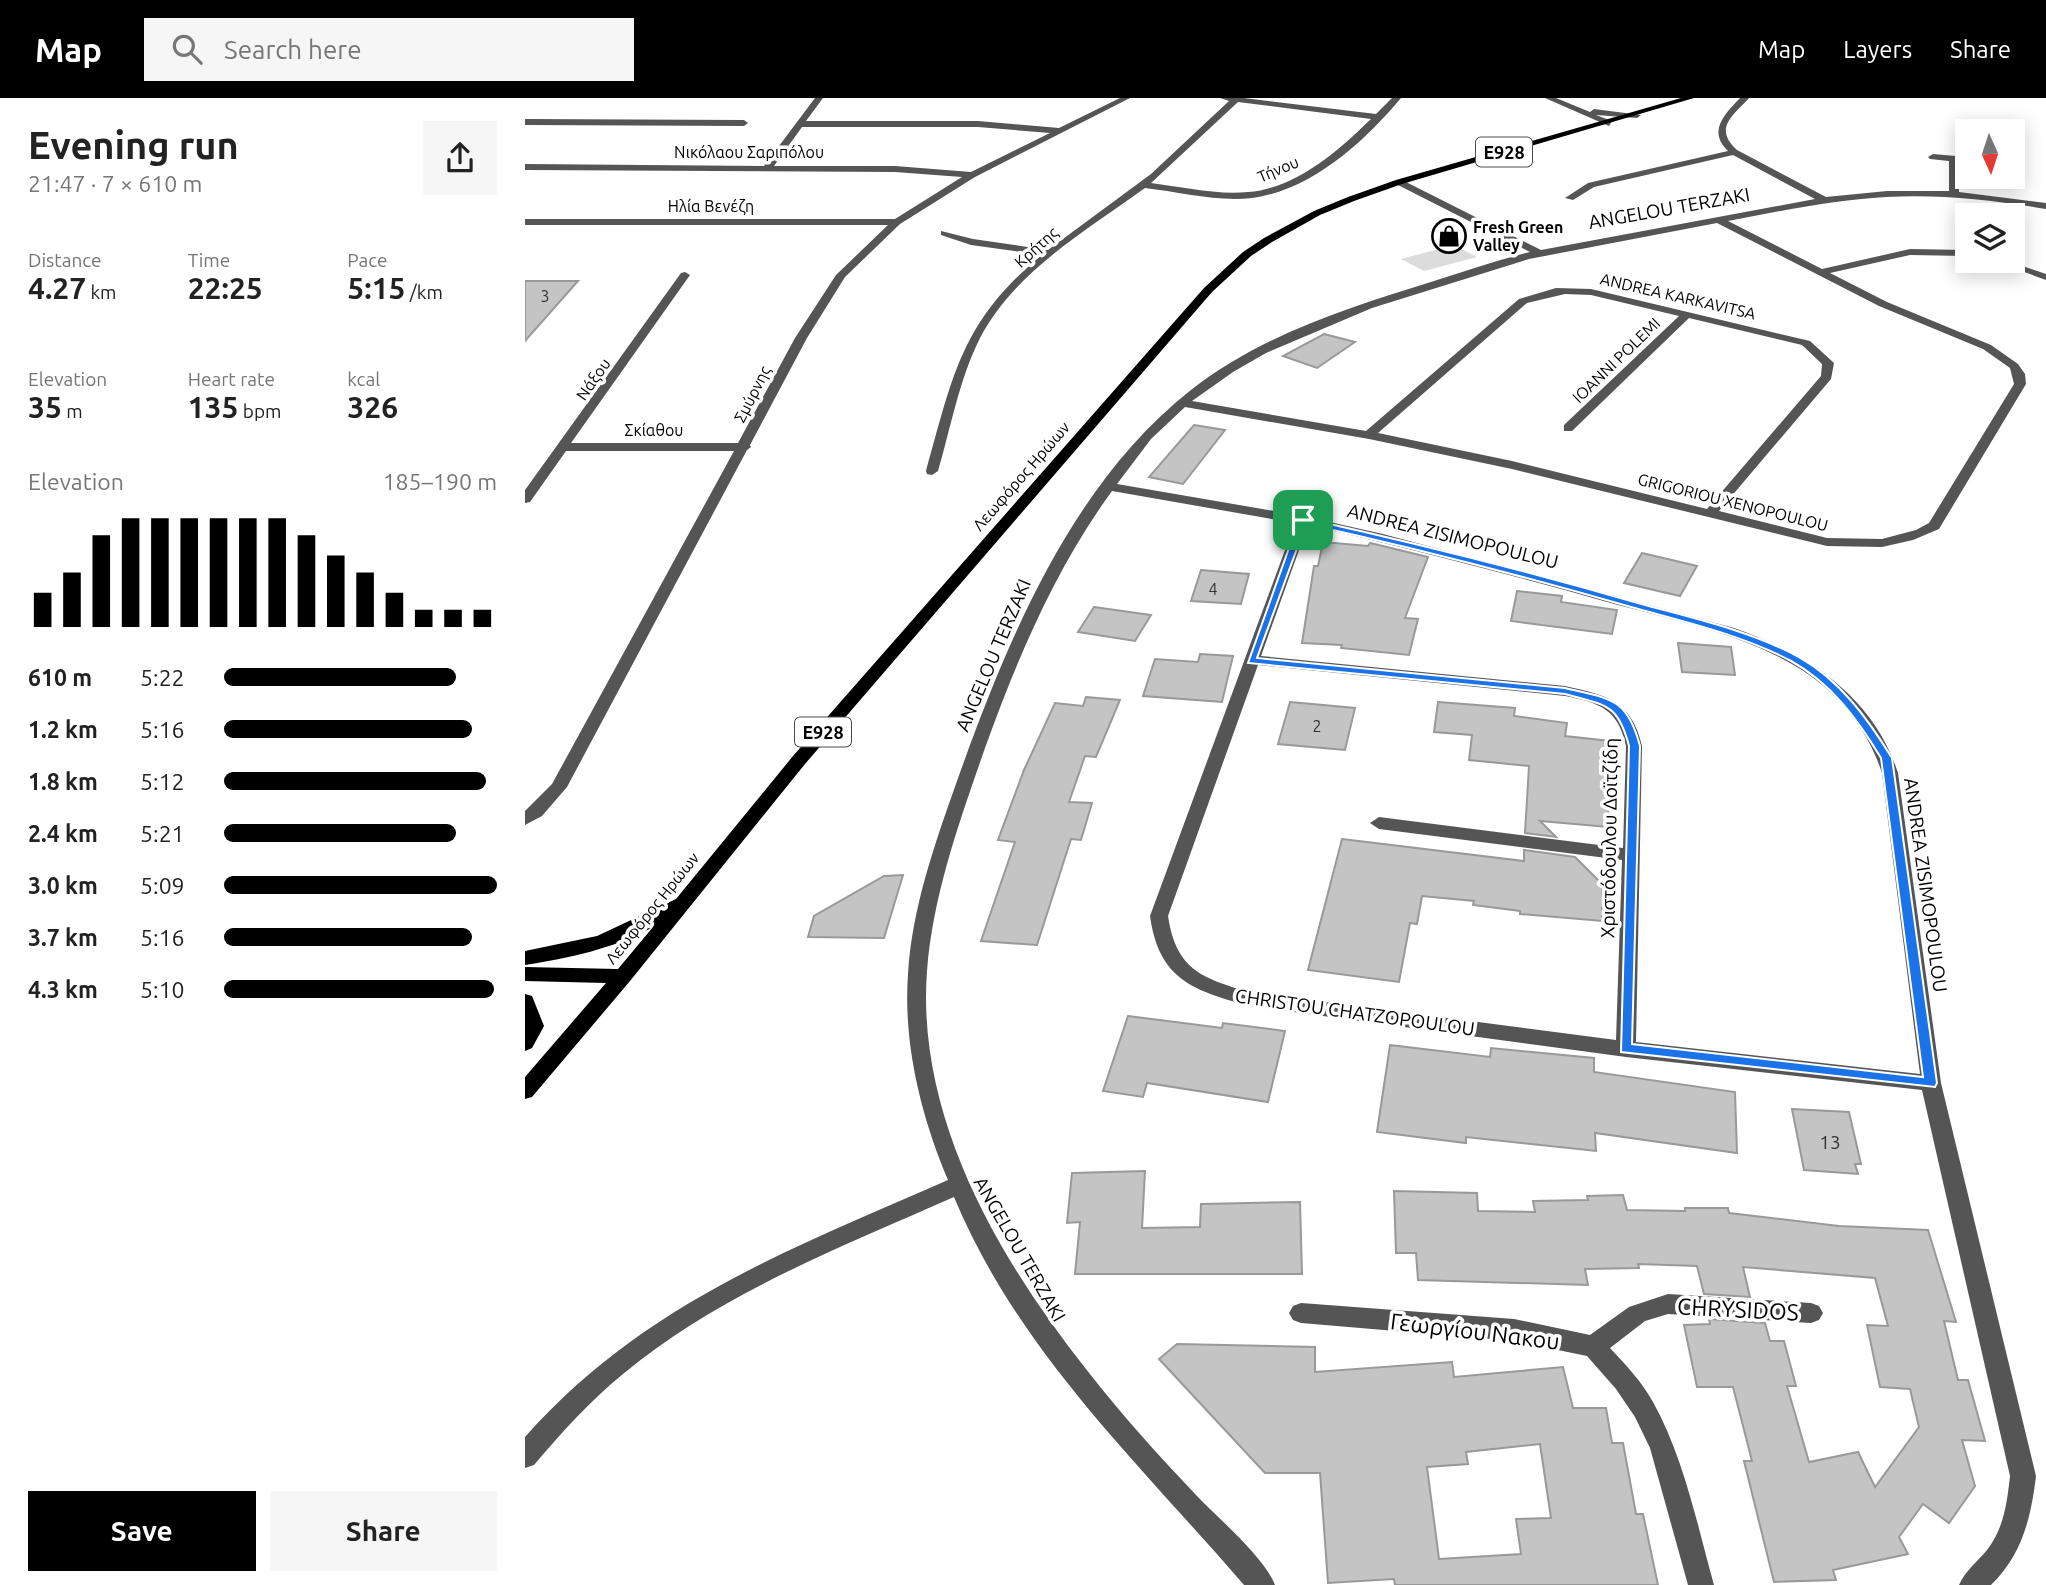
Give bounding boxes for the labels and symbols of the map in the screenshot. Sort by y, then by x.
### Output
north arrow [1955,119,2025,189]
road number: E928 [1476,138,1532,166]
street label: Νικόλαου Σαριπόλου [674,143,824,161]
street label: Τήνου [1255,152,1301,186]
street label: ANGELOU TERZAKI [1587,183,1751,233]
street label: Ηλία Βενέζη [668,197,754,216]
shop icon: Fresh Green Valley [1430,217,1468,255]
place label: Fresh Green Valley [1473,218,1563,254]
street label: Κρήτης [1011,223,1062,272]
street label: ANDREA KARKAVITSA [1599,269,1758,323]
house number: 3 [540,287,550,305]
street label: IOANNI POLEMI [1569,314,1663,406]
street label: Νάξου [572,355,615,404]
street label: Σμύρνης [730,363,775,426]
street label: Λεωφόρος Ηρώων [969,418,1074,535]
street label: Σκίαθου [625,421,683,439]
street label: GRIGORIOU XENOPOULOU [1636,470,1830,534]
pin [1273,490,1333,550]
street label: ANDREA ZISIMOPOULOU [1345,499,1561,573]
street label: ANGELOU TERZAKI [951,575,1035,735]
house number: 4 [1208,580,1218,598]
house number: 2 [1312,717,1322,735]
road number: E928 [795,718,851,746]
street label: Χριστόδουλου Δοϊτζίδη [1596,738,1622,938]
street label: ANDREA ZISIMOPOULOU [1900,776,1952,994]
street label: Λεωφόρος Ηρώων [602,849,703,968]
street label: CHRISTOU CHATZOPOULOU [1234,984,1476,1040]
house number: 13 [1819,1131,1841,1153]
street label: ANGELOU TERZAKI [970,1173,1070,1325]
street label: CHRYSIDOS [1677,1293,1799,1325]
street label: Γεωργίου Νακου [1389,1308,1561,1354]

